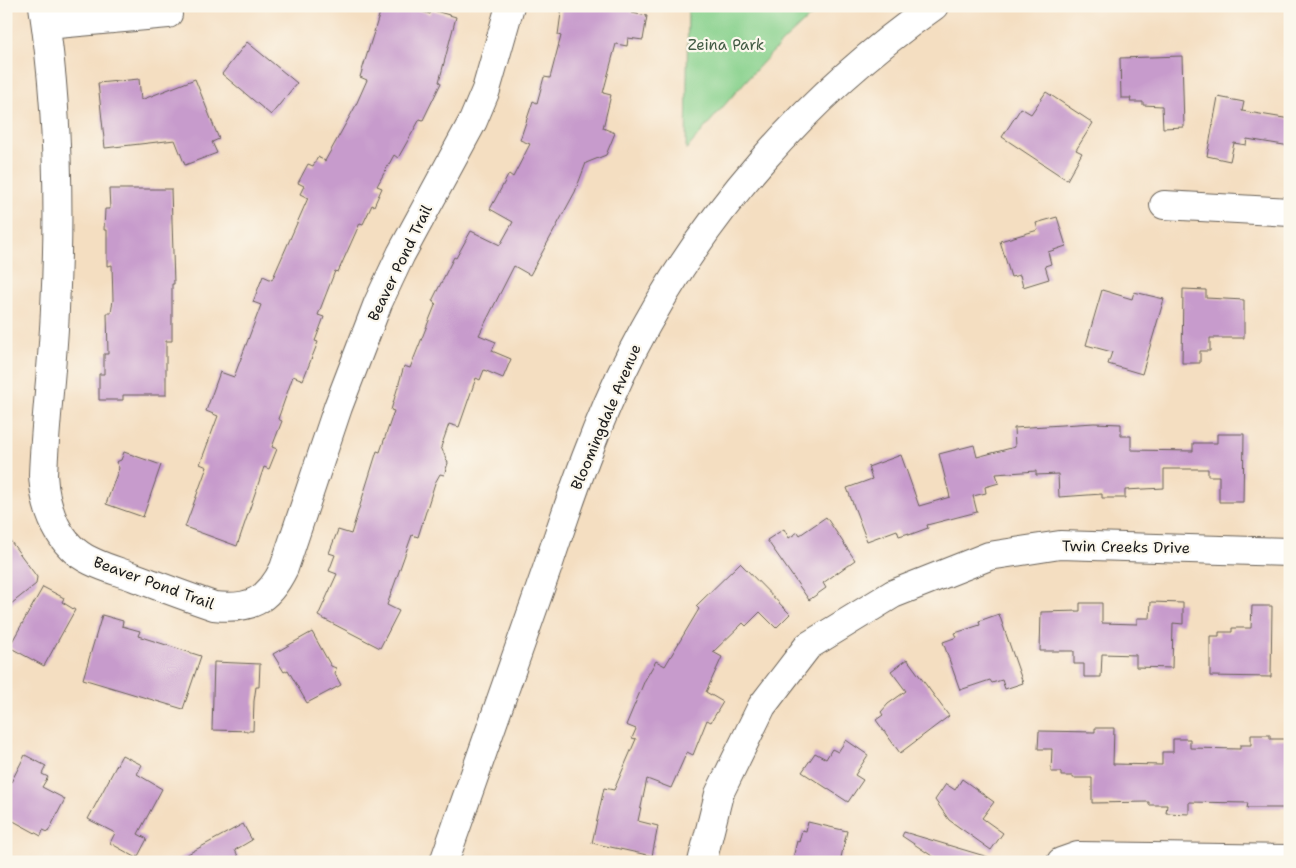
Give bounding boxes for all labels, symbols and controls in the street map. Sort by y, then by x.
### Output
park label: Zeina Park [688,35,764,55]
street label: Beaver Pond Trail [363,201,437,324]
street label: Bloomingdale Avenue [566,341,646,493]
street label: Twin Creeks Drive [1062,536,1190,558]
street label: Beaver Pond Trail [91,552,218,614]

